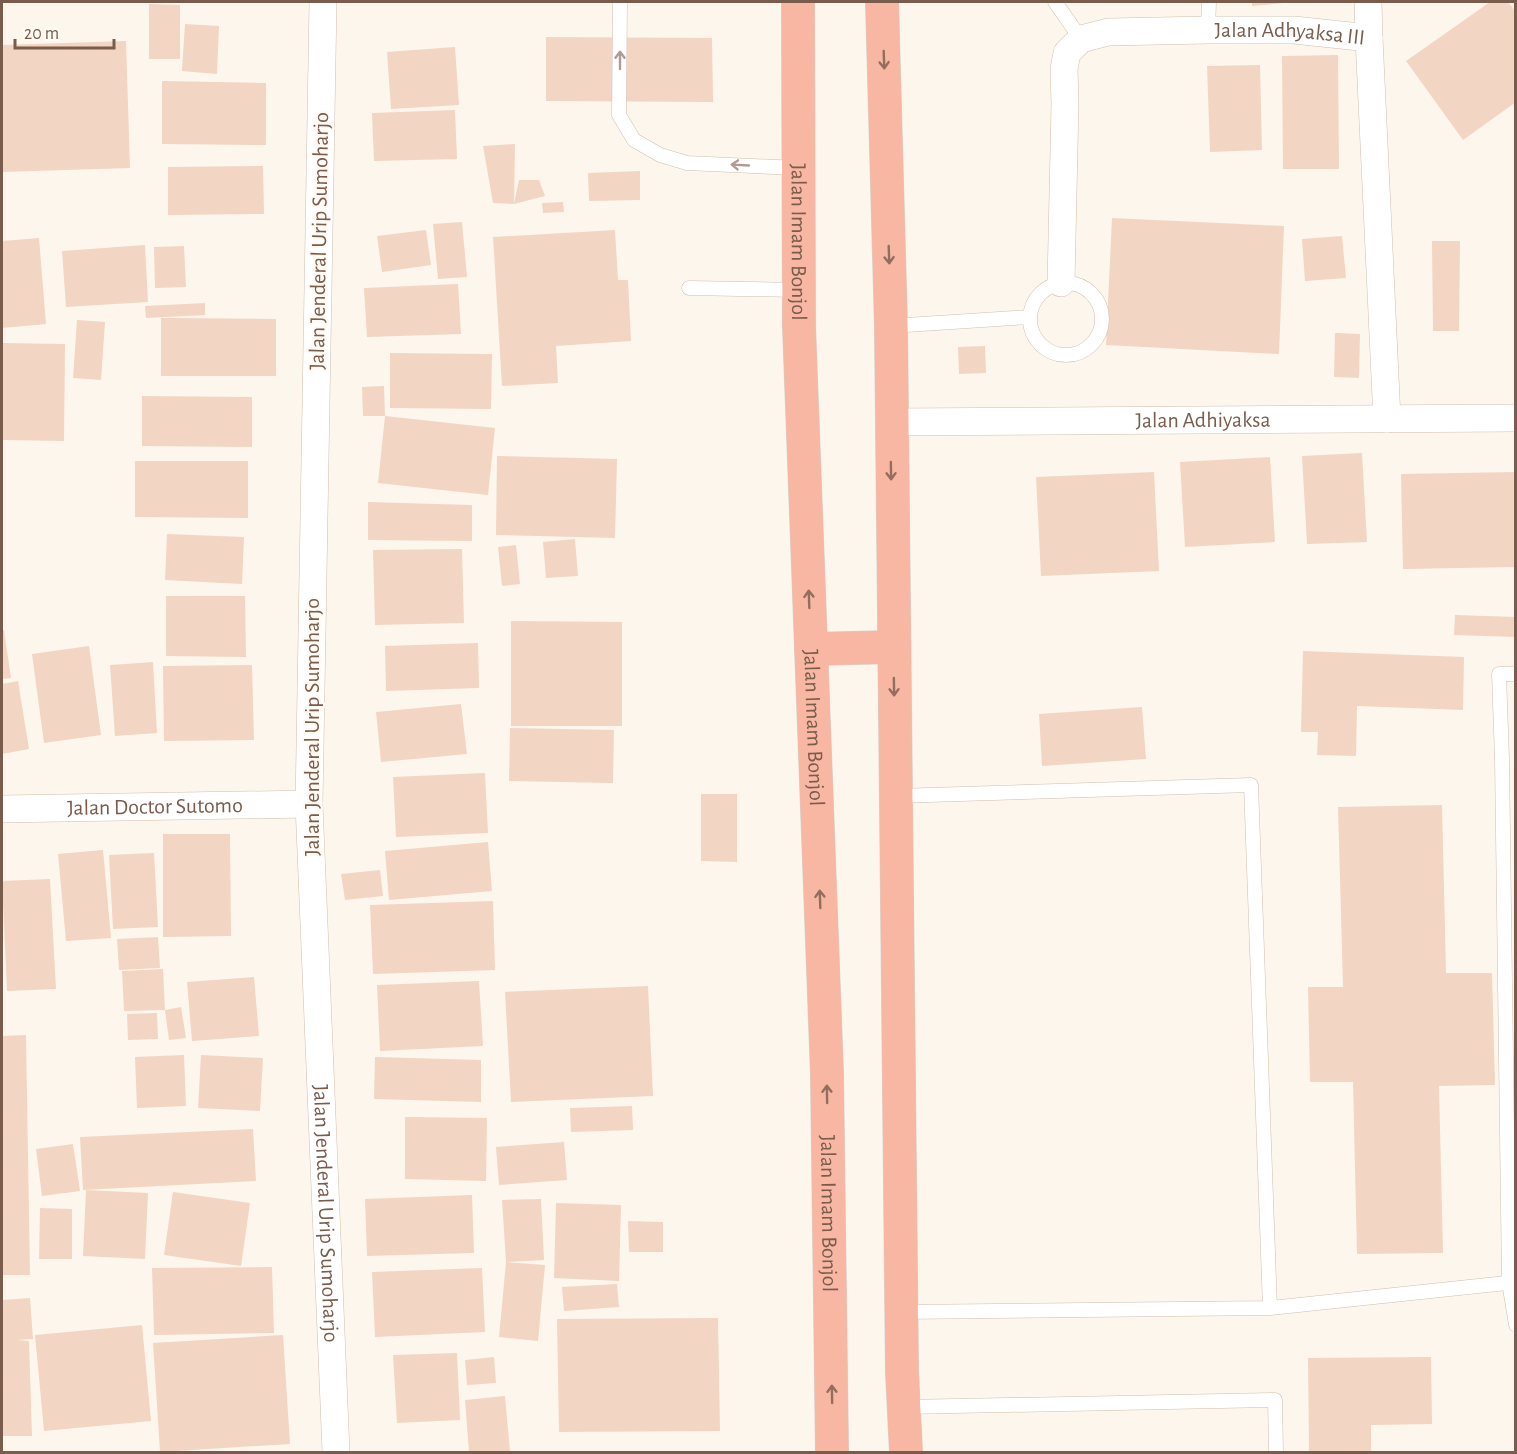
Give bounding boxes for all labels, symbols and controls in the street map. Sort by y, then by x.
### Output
scale bar [15,12,114,50]
street label: Jalan Adhyaksa III [1215,19,1366,48]
text: 20 m [24,25,59,43]
one-way arrow [878,49,889,69]
one-way arrow [614,51,626,71]
street label: Jalan Jenderal Urip Sumoharjo [306,112,332,370]
one-way arrow [730,160,750,171]
street label: Jalan Imam Bonjol [787,163,810,321]
one-way arrow [883,244,895,264]
street label: Jalan Adhiyaksa [1135,409,1271,431]
one-way arrow [885,460,897,480]
one-way arrow [803,590,815,610]
street label: Jalan Jenderal Urip Sumoharjo [301,598,323,856]
street label: Jalan Imam Bonjol [800,649,828,807]
one-way arrow [888,676,900,696]
street label: Jalan Doctor Sutomo [67,794,243,819]
one-way arrow [815,890,826,910]
street label: Jalan Jenderal Urip Sumoharjo [310,1084,342,1343]
one-way arrow [822,1085,833,1105]
street label: Jalan Imam Bonjol [817,1135,841,1292]
one-way arrow [826,1385,837,1405]

